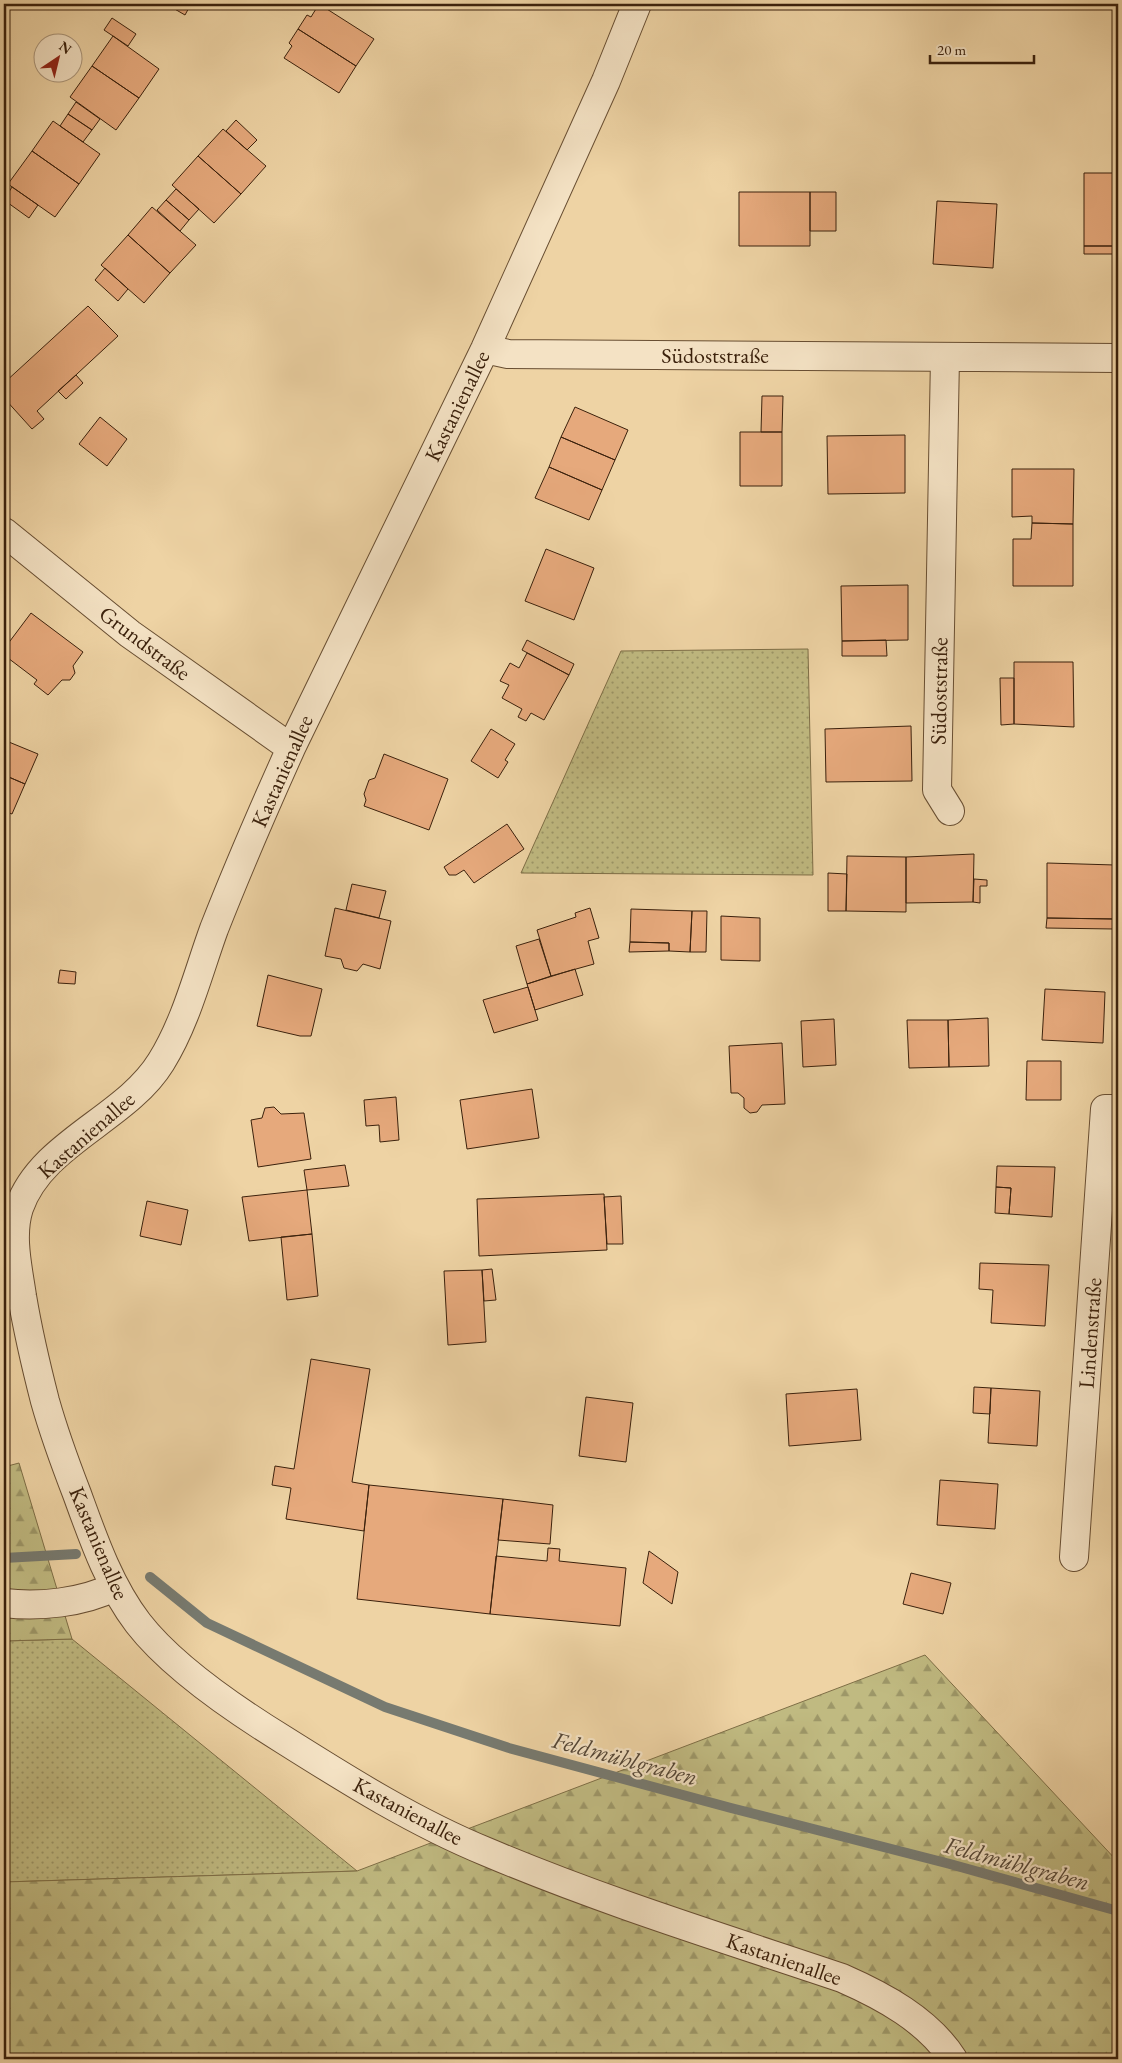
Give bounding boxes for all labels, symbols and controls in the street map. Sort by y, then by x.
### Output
north arrow [32,32,82,82]
scale bar [930,32,1033,64]
text: N [56,37,76,58]
text: 20 m [937,40,966,59]
street label: Südoststraße [661,341,769,370]
street label: Kastanienallee [418,345,497,466]
street label: Grundstraße [93,599,197,687]
street label: Südoststraße [924,637,954,745]
street label: Kastanienallee [244,710,320,832]
street label: Kastanienallee [31,1084,141,1185]
street label: Lindenstraße [1072,1276,1108,1389]
street label: Kastanienallee [62,1482,136,1604]
water label: Feldmühlgraben [548,1724,701,1792]
street label: Kastanienallee [348,1770,468,1852]
water label: Feldmühlgraben [940,1829,1093,1897]
street label: Kastanienallee [723,1926,846,1992]

